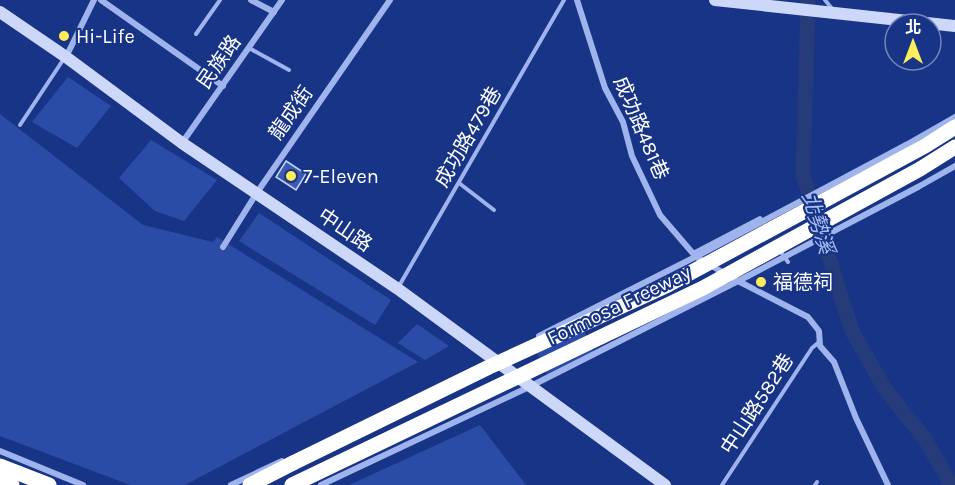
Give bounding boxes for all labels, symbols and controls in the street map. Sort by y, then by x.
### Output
north arrow [883,12,943,72]
text: 北 [905,18,921,37]
place label: Hi-Life [76,25,135,48]
marker: Hi-Life [57,29,71,43]
street label: 民族路 [192,31,246,93]
street label: 成功路481巷 [609,73,673,183]
street label: 龍成街 [264,82,318,144]
street label: 成功路479巷 [430,83,506,191]
place label: 7-Eleven [303,165,379,188]
marker: 7-Eleven [284,169,298,183]
water label: 北勢溪 [797,189,840,260]
street label: 中山路 [314,204,376,256]
street label: Formosa Freeway [543,260,695,350]
place label: 福德祠 [773,271,833,294]
marker: 福德祠 [754,275,768,289]
street label: 中山路582巷 [716,349,798,459]

